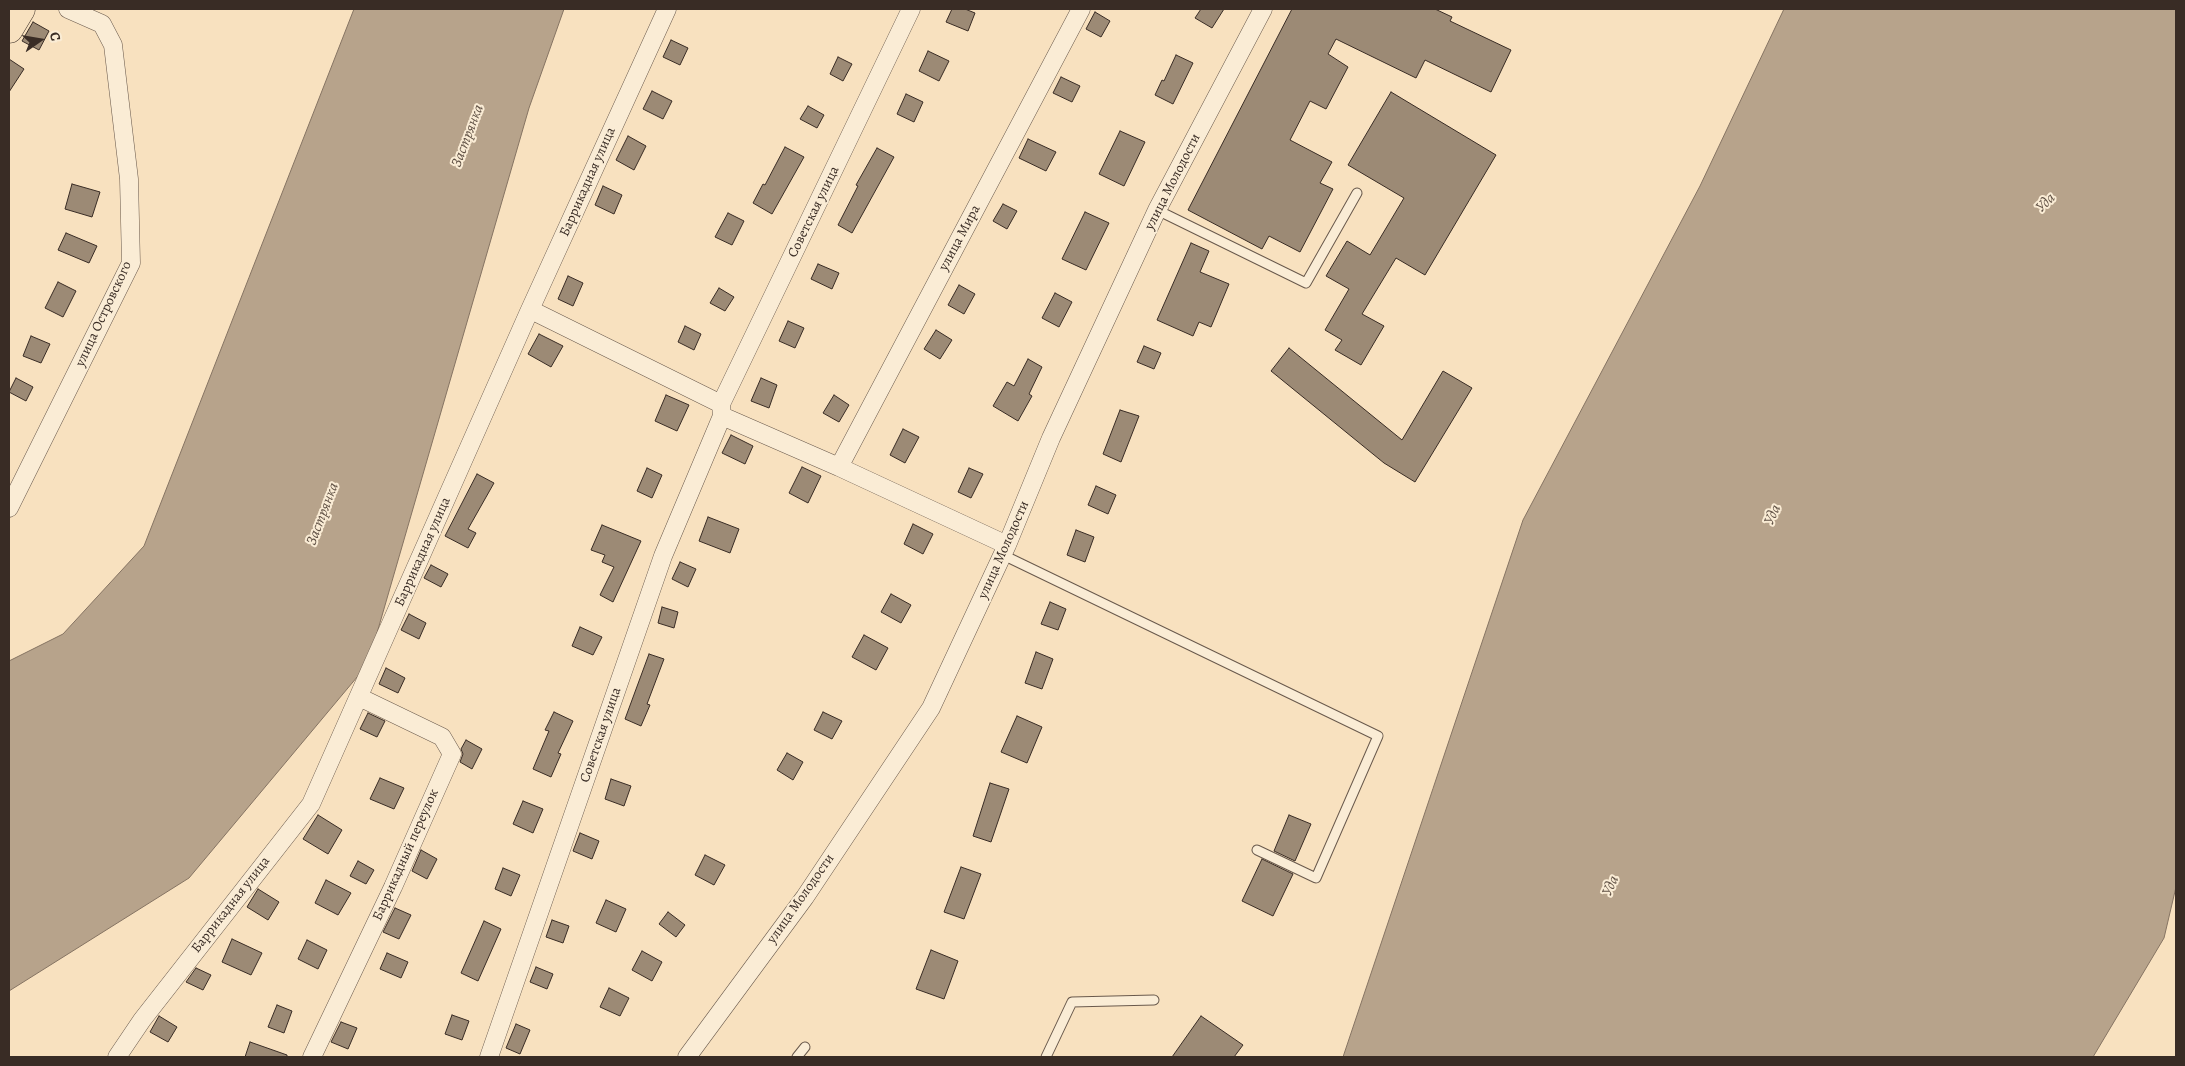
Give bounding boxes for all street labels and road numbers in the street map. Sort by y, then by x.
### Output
street label: Баррикадная улица [556,125,620,239]
street label: улица Молодости [1142,131,1204,233]
street label: Советская улица [785,164,843,260]
street label: улица Мира [936,202,984,274]
street label: улица Островского [72,259,136,369]
street label: Баррикадная улица [391,495,455,609]
street label: улица Молодости [975,498,1033,602]
street label: Советская улица [577,685,625,785]
street label: Баррикадный переулок [369,787,443,923]
street label: улица Молодости [764,851,838,947]
street label: Баррикадная улица [188,853,274,957]

